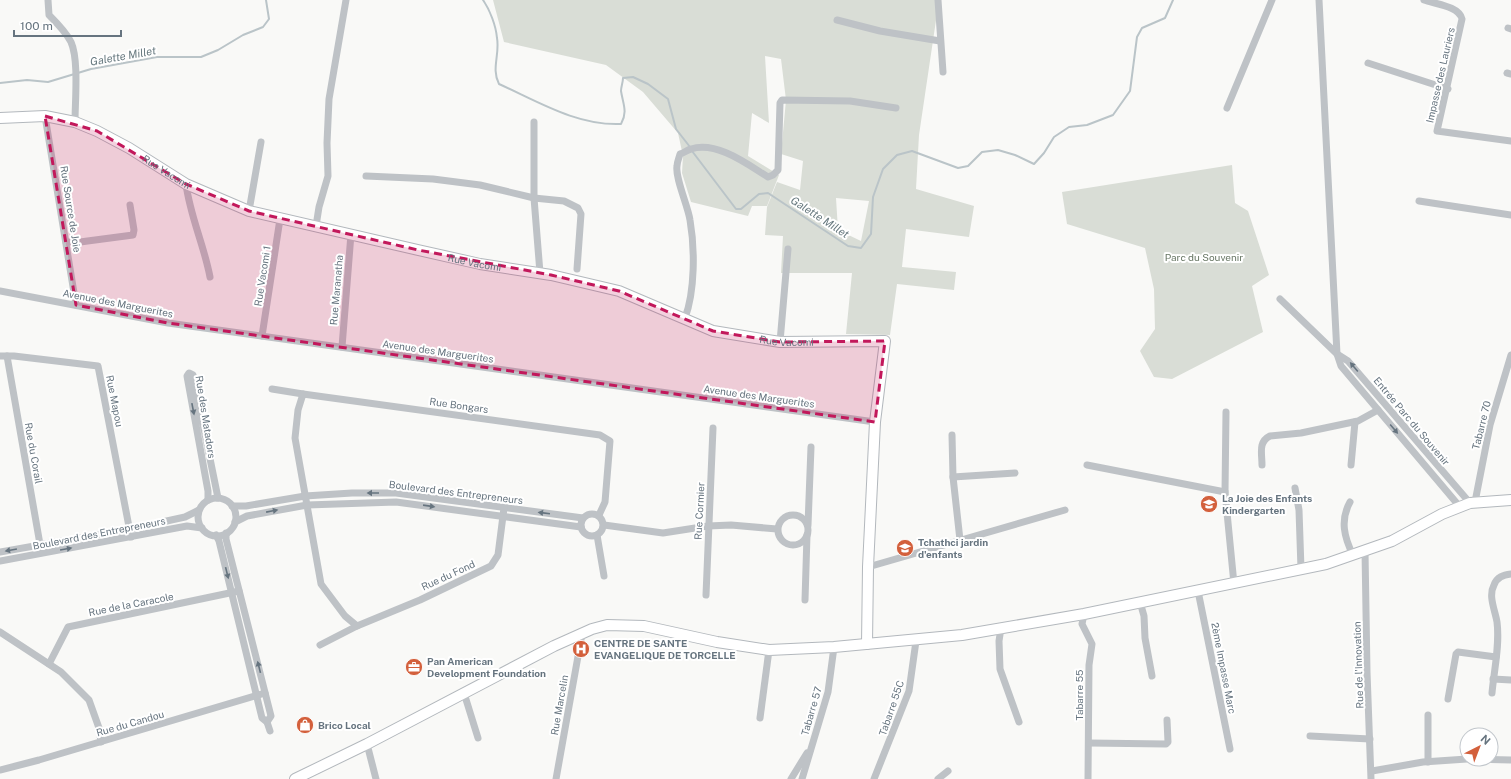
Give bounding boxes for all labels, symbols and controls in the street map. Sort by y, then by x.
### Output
scale bar [14,12,121,38]
text: 100 m [20,19,53,33]
street label: Impasse des Lauriers [1423,26,1457,124]
water label: Galette Millet [89,44,158,68]
street label: Rue Vacomi [140,152,192,191]
street label: Rue Source de Joie [58,165,84,253]
water label: Galette Millet [789,194,852,241]
street label: Rue Vacomi 1 [251,245,273,307]
street label: Rue Vacomi [447,251,502,273]
park label: Parc du Souvenir [1165,251,1243,263]
street label: Rue Maranatha [327,254,345,326]
street label: Avenue des Marguerites [62,286,174,320]
street label: Rue Vacomi [759,333,814,348]
street label: Avenue des Marguerites [382,337,494,365]
one-way arrow [1349,362,1358,373]
street label: Rue Mapou [104,374,126,428]
street label: Entrée Parc du Souvenir [1372,374,1452,468]
street label: Rue des Matadors [194,375,218,459]
street label: Avenue des Marguerites [703,382,815,410]
street label: Rue Bongars [429,395,489,415]
street label: Tabarre 70 [1469,399,1493,451]
one-way arrow [190,403,196,416]
street label: Rue du Corail [23,421,45,485]
one-way arrow [1390,424,1399,435]
street label: Boulevard des Entrepreneurs [388,478,524,506]
street label: Rue Cormier [691,482,707,540]
one-way arrow [366,490,379,496]
place label: La Joie des Enfants Kindergarten [1222,492,1312,516]
school or university icon: La Joie des Enfants Kindergarten [1199,494,1219,514]
one-way arrow [423,503,435,509]
one-way arrow [265,508,278,514]
one-way arrow [538,510,550,516]
street label: Boulevard des Entrepreneurs [32,514,166,552]
place label: Tchathci jardin d'enfants [918,536,988,560]
school or university icon: Tchathci jardin d'enfants [895,538,915,558]
one-way arrow [60,546,72,552]
one-way arrow [5,548,17,554]
street label: Rue du Fond [419,557,477,593]
one-way arrow [224,566,230,579]
street label: Rue de la Caracole [87,590,175,618]
street label: 2ème Impasse Marc [1209,621,1239,715]
street label: Rue de l'Innovation [1350,621,1366,709]
place label: CENTRE DE SANTE EVANGELIQUE DE TORCELLE [594,637,736,661]
hospital icon: CENTRE DE SANTE EVANGELIQUE DE TORCELLE [571,639,591,659]
place label: Pan American Development Foundation [427,655,546,679]
office icon: Pan American Development Foundation [404,657,424,677]
one-way arrow [255,661,261,673]
street label: Tabarre 55 [1073,670,1085,720]
street label: Rue Marcelin [548,674,570,736]
street label: Tabarre 55C [876,679,906,737]
street label: Tabarre 57 [798,685,824,737]
street label: Rue du Candou [95,708,166,738]
shop icon: Brico Local [295,715,315,735]
place label: Brico Local [318,719,371,731]
north arrow [1459,727,1499,767]
text: N [1478,732,1493,747]

